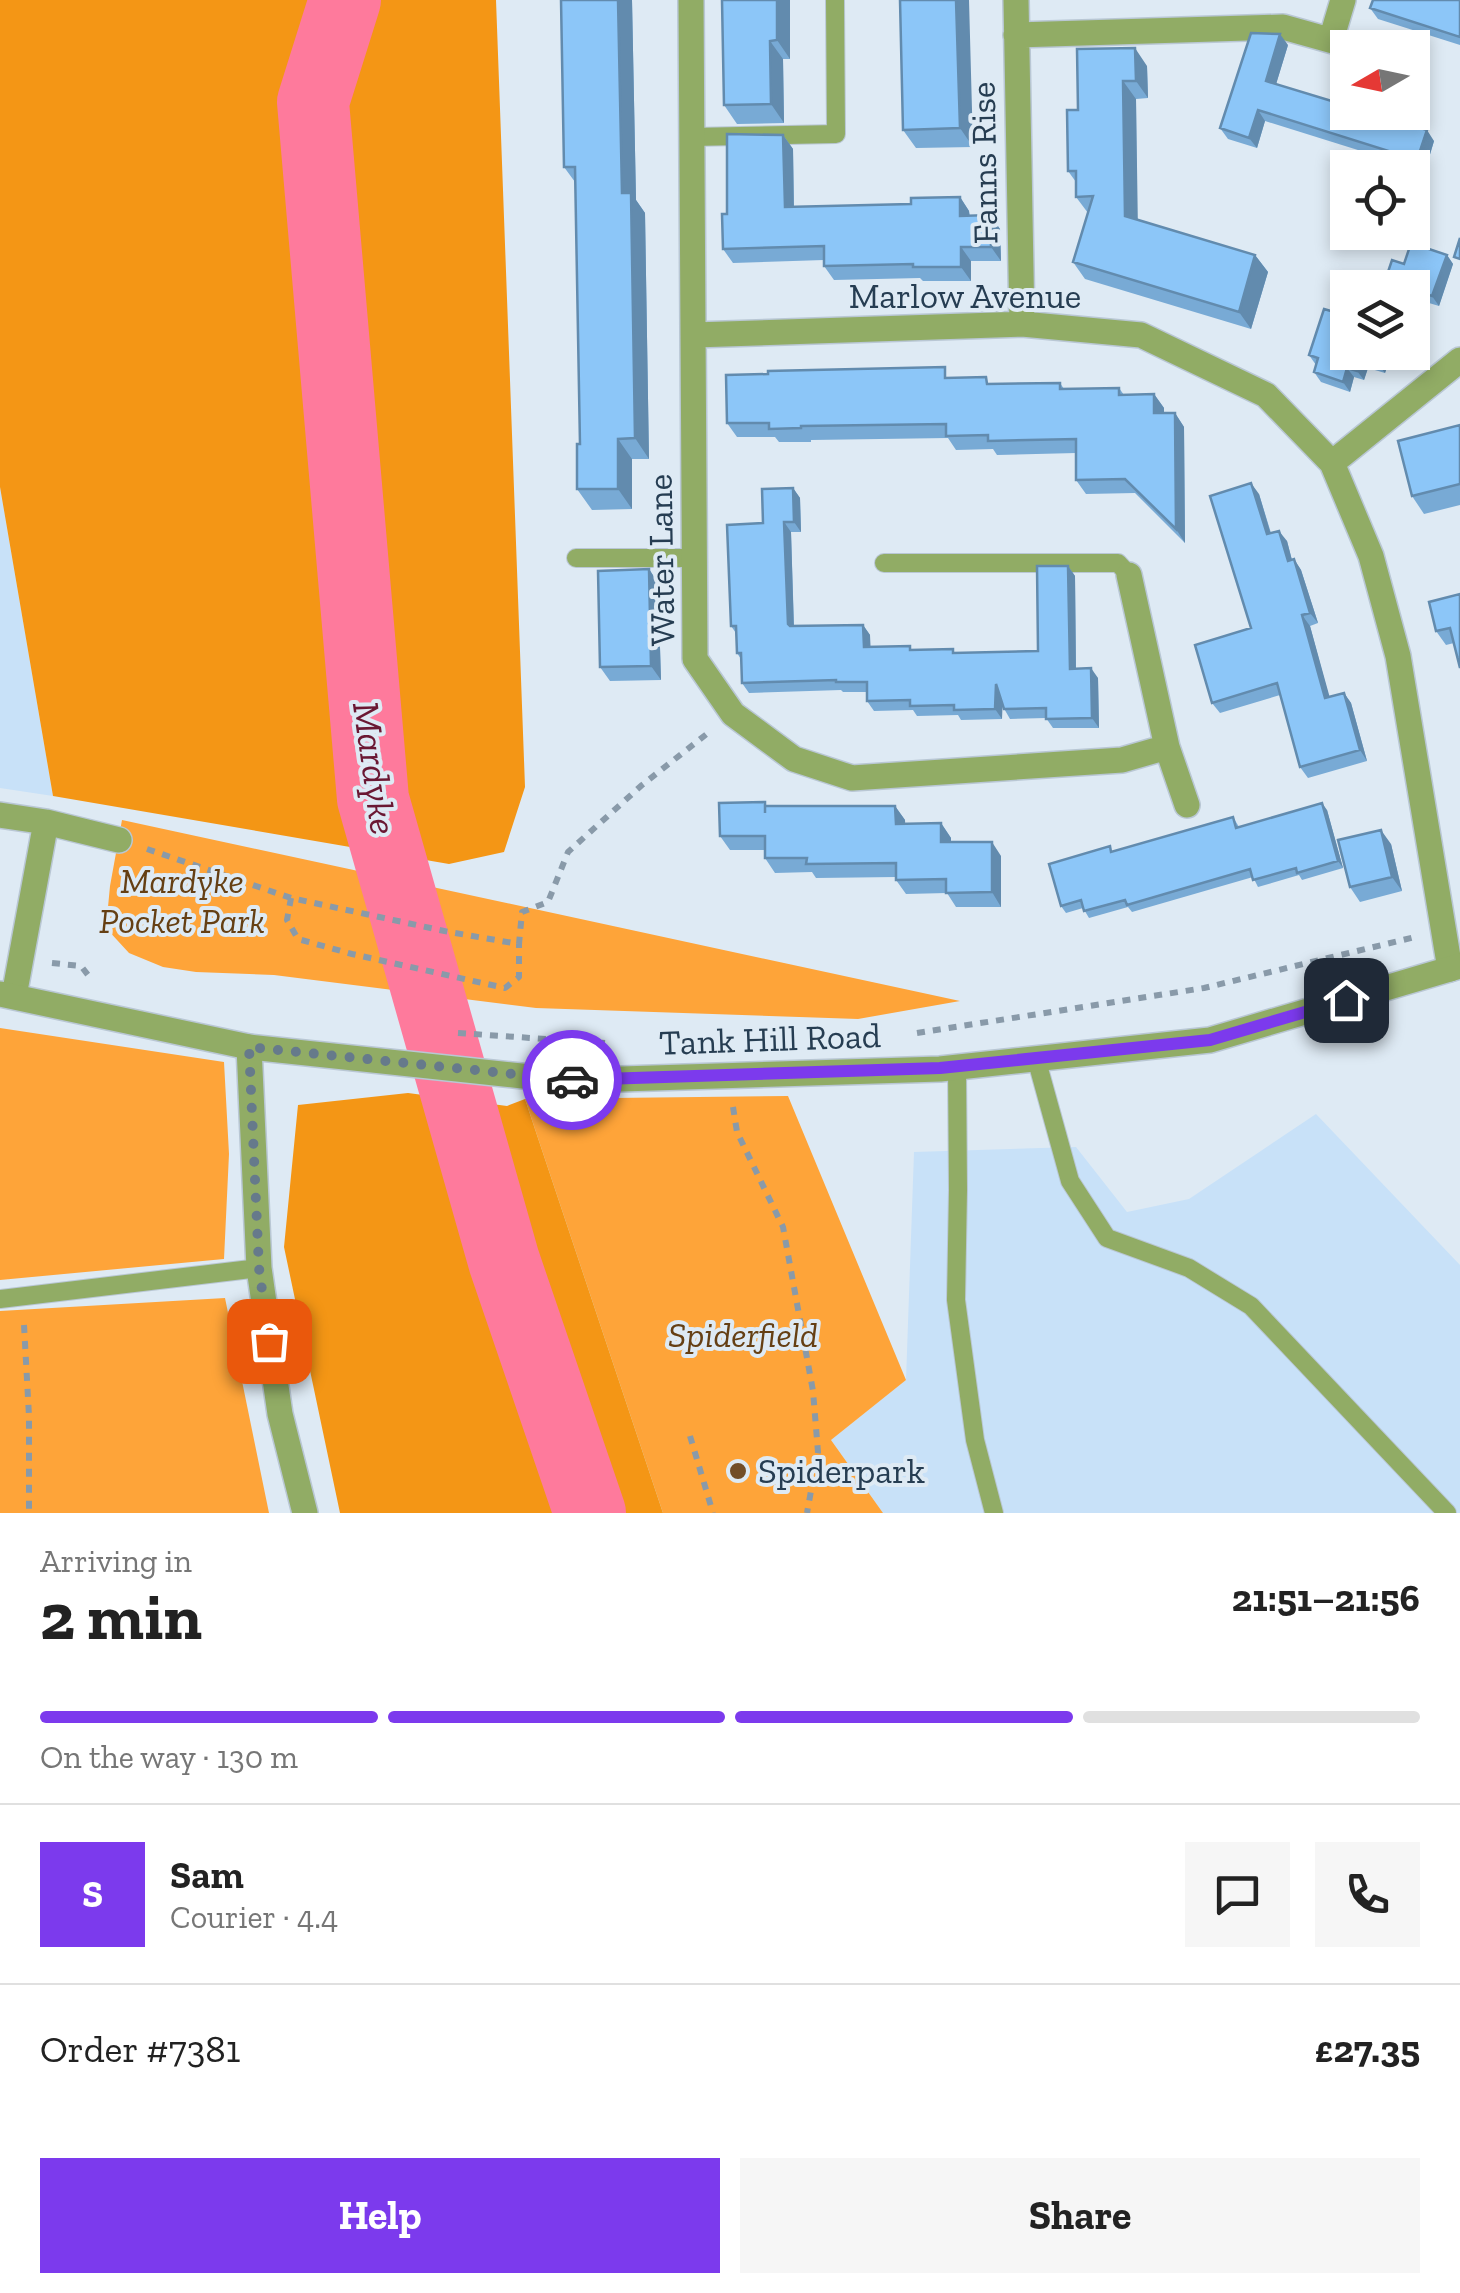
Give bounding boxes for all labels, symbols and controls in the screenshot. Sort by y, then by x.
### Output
north arrow [1330,30,1430,130]
map controls [1330,30,1430,370]
street label: Fanns Rise [962,81,1006,245]
button: locate [1330,150,1430,250]
button: layers [1330,270,1430,370]
street label: Marlow Avenue [849,275,1081,317]
street label: Water Lane [639,474,683,646]
water label: Mardyke [343,698,407,838]
park label: Mardyke Pocket Park [99,860,265,942]
pin [1304,958,1389,1043]
icon: home [1319,973,1374,1028]
street label: Tank Hill Road [658,1014,882,1064]
courier [522,1030,622,1130]
icon: car [545,1053,600,1108]
pin [227,1299,312,1384]
icon: bag [242,1314,297,1369]
park label: Spiderfield [668,1314,818,1356]
place label: Spiderpark [758,1450,925,1492]
marker: Spiderpark [727,1460,749,1482]
text: Arriving in [40,1542,192,1580]
text: 21:51–21:56 [1232,1575,1420,1621]
text: 2 min [40,1578,202,1656]
text: On the way · 130 m [40,1738,298,1776]
button: chat [1185,1842,1290,1947]
button: phone [1315,1842,1420,1947]
text: Sam [170,1852,244,1898]
text: S [82,1871,103,1917]
text: Courier · 4.4 [170,1898,338,1936]
text: Order #7381 [40,2026,240,2072]
text: £27.35 [1315,2026,1420,2072]
button: Help [40,2158,720,2273]
button: Share [740,2158,1420,2273]

